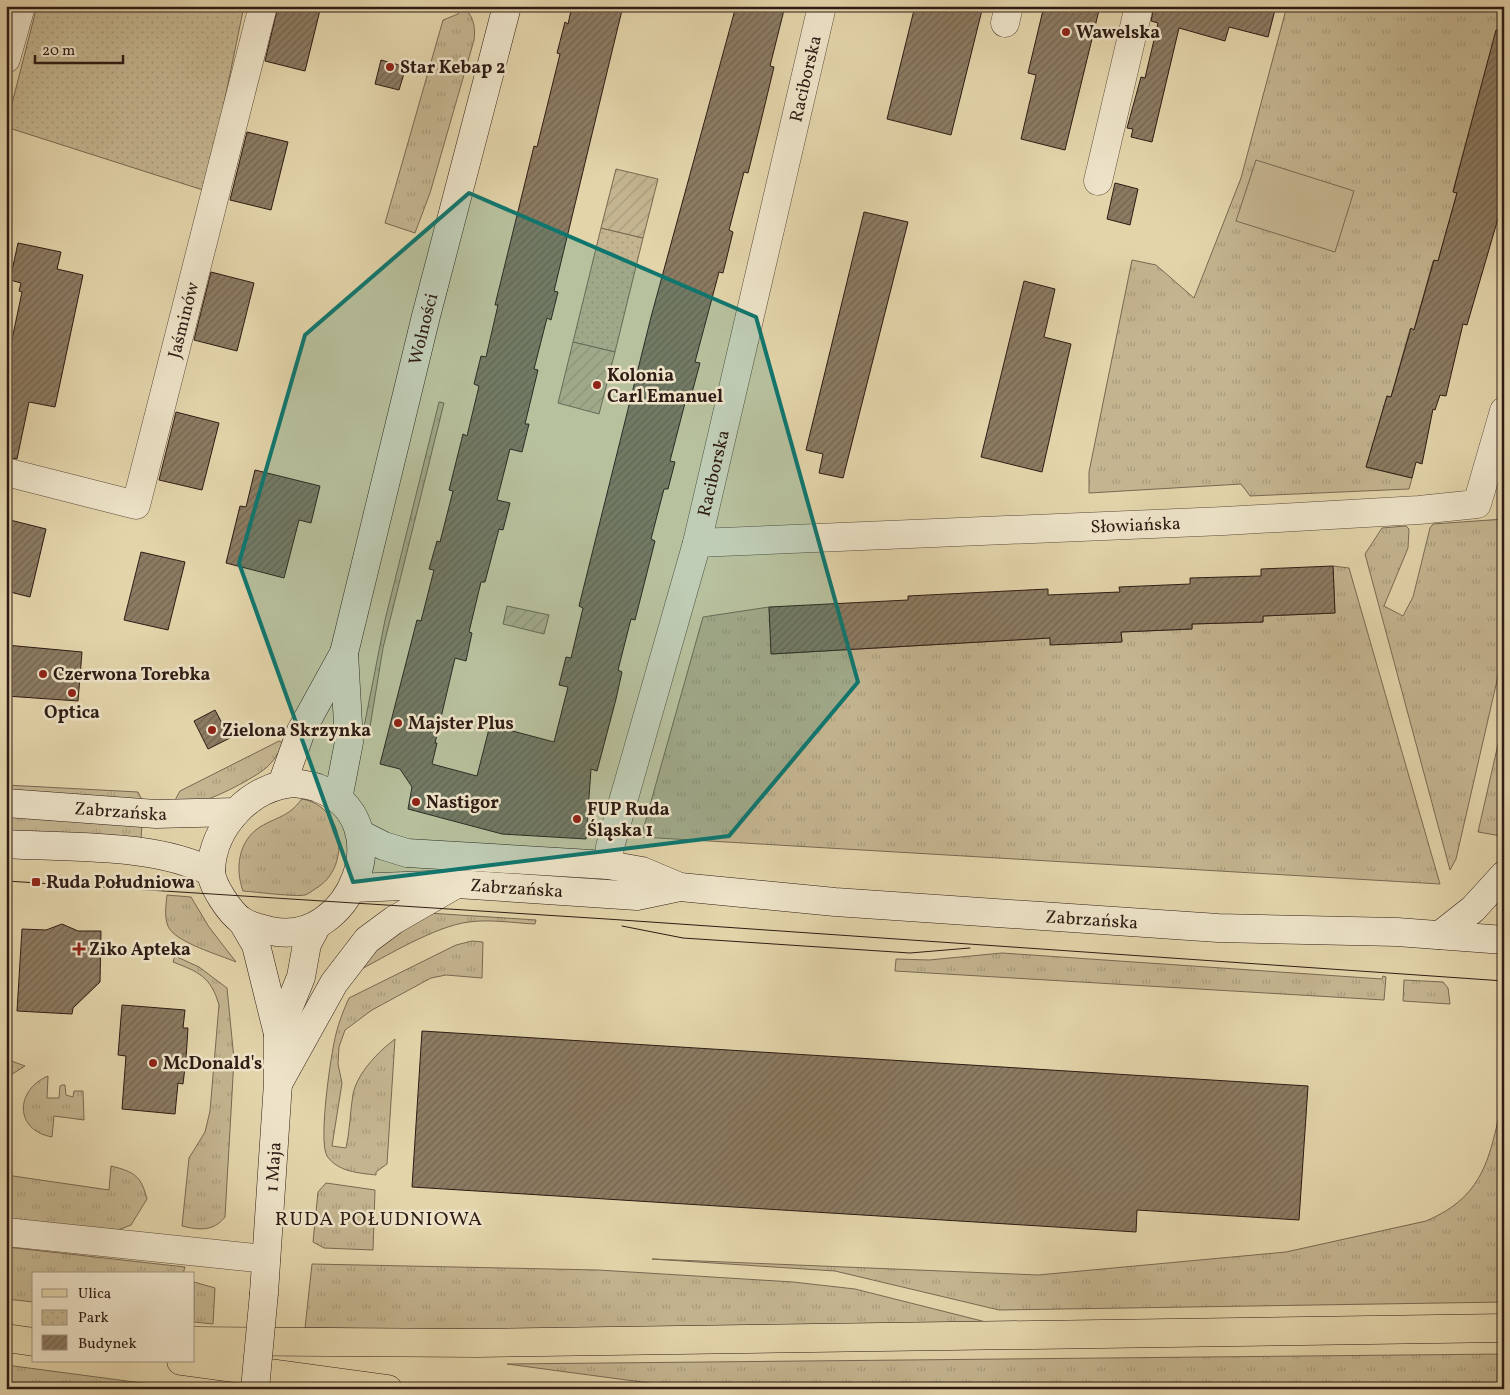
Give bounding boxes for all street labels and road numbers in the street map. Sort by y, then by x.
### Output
street label: Raciborska [784,33,829,125]
street label: Jaśminów [163,279,206,361]
street label: Wolności [404,291,445,368]
street label: Raciborska [693,428,737,519]
street label: Słowiańska [1090,512,1181,541]
street label: Zabrzańska [73,797,167,828]
street label: Zabrzańska [469,874,564,905]
street label: Zabrzańska [1044,905,1139,937]
street label: 1 Maja [260,1141,289,1193]

